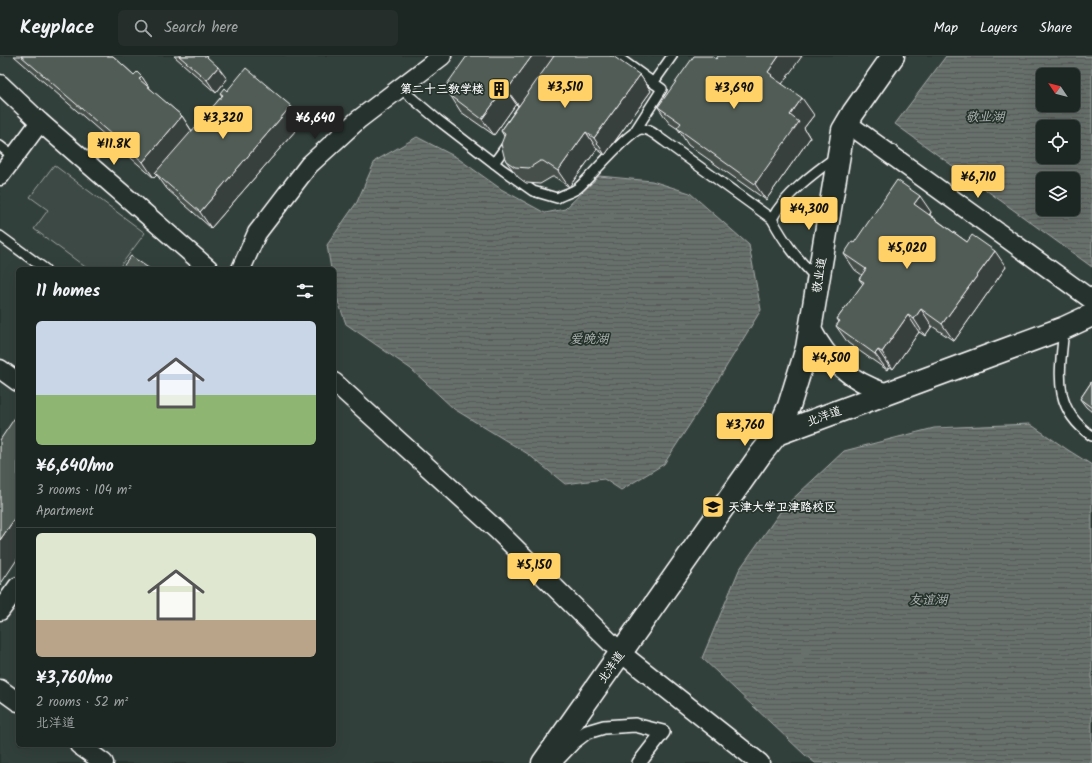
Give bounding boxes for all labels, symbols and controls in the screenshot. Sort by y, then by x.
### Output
search box [118,10,398,46]
text: Keyplace [20,13,94,43]
text: Search here [164,16,238,40]
icon: search [132,17,154,39]
text: Map [934,17,958,39]
text: Layers [980,17,1018,39]
text: Share [1040,17,1072,39]
north arrow [1036,68,1080,112]
map controls [1036,68,1080,216]
pin: ¥3,510 [532,75,598,109]
building icon: 第二十三教学楼 [486,76,512,102]
pin: ¥3,690 [701,76,767,110]
text: ¥3,510 [547,77,583,98]
text: ¥3,690 [715,78,753,99]
place label: 第二十三教学楼 [400,80,484,99]
pin: ¥3,320 [190,106,256,140]
pin: ¥6,640 [282,106,348,140]
water label: 敬业湖 [965,107,1006,128]
text: ¥3,320 [203,108,243,129]
text: ¥6,640 [295,108,335,129]
button: locate [1036,120,1080,164]
pin: ¥11.8K [81,132,147,166]
text: ¥11.8K [97,134,131,155]
pin: ¥6,710 [945,165,1011,199]
text: ¥6,710 [960,167,996,188]
button: layers [1036,172,1080,216]
pin: ¥4,300 [776,197,842,231]
text: ¥4,300 [790,199,828,220]
pin: ¥5,020 [874,236,940,270]
text: ¥5,020 [888,238,926,259]
street label: 敬业道 [807,256,832,294]
text: 11 homes [36,278,100,305]
icon: filters [294,280,316,302]
water label: 爱晚湖 [569,329,610,350]
pin: ¥4,500 [798,346,864,380]
icon: home [140,347,212,419]
text: ¥4,500 [812,348,850,369]
street label: 北洋道 [804,401,844,432]
pin: ¥3,760 [712,413,778,447]
text: ¥3,760 [726,415,764,436]
text: ¥6,640/mo [36,453,114,480]
text: 3 rooms · 104 m² [36,480,131,501]
school or university icon: 天津大学卫津路校区 [700,494,726,520]
place label: 天津大学卫津路校区 [728,498,836,517]
text: Apartment [36,501,94,522]
pin: ¥5,150 [501,553,567,587]
text: ¥5,150 [516,555,552,576]
icon: home [140,559,212,631]
water label: 友谊湖 [908,590,949,611]
street label: 北洋道 [593,647,630,687]
text: ¥3,760/mo [36,665,113,692]
text: 2 rooms · 52 m² [36,692,128,713]
text: 北洋道 [36,713,75,734]

